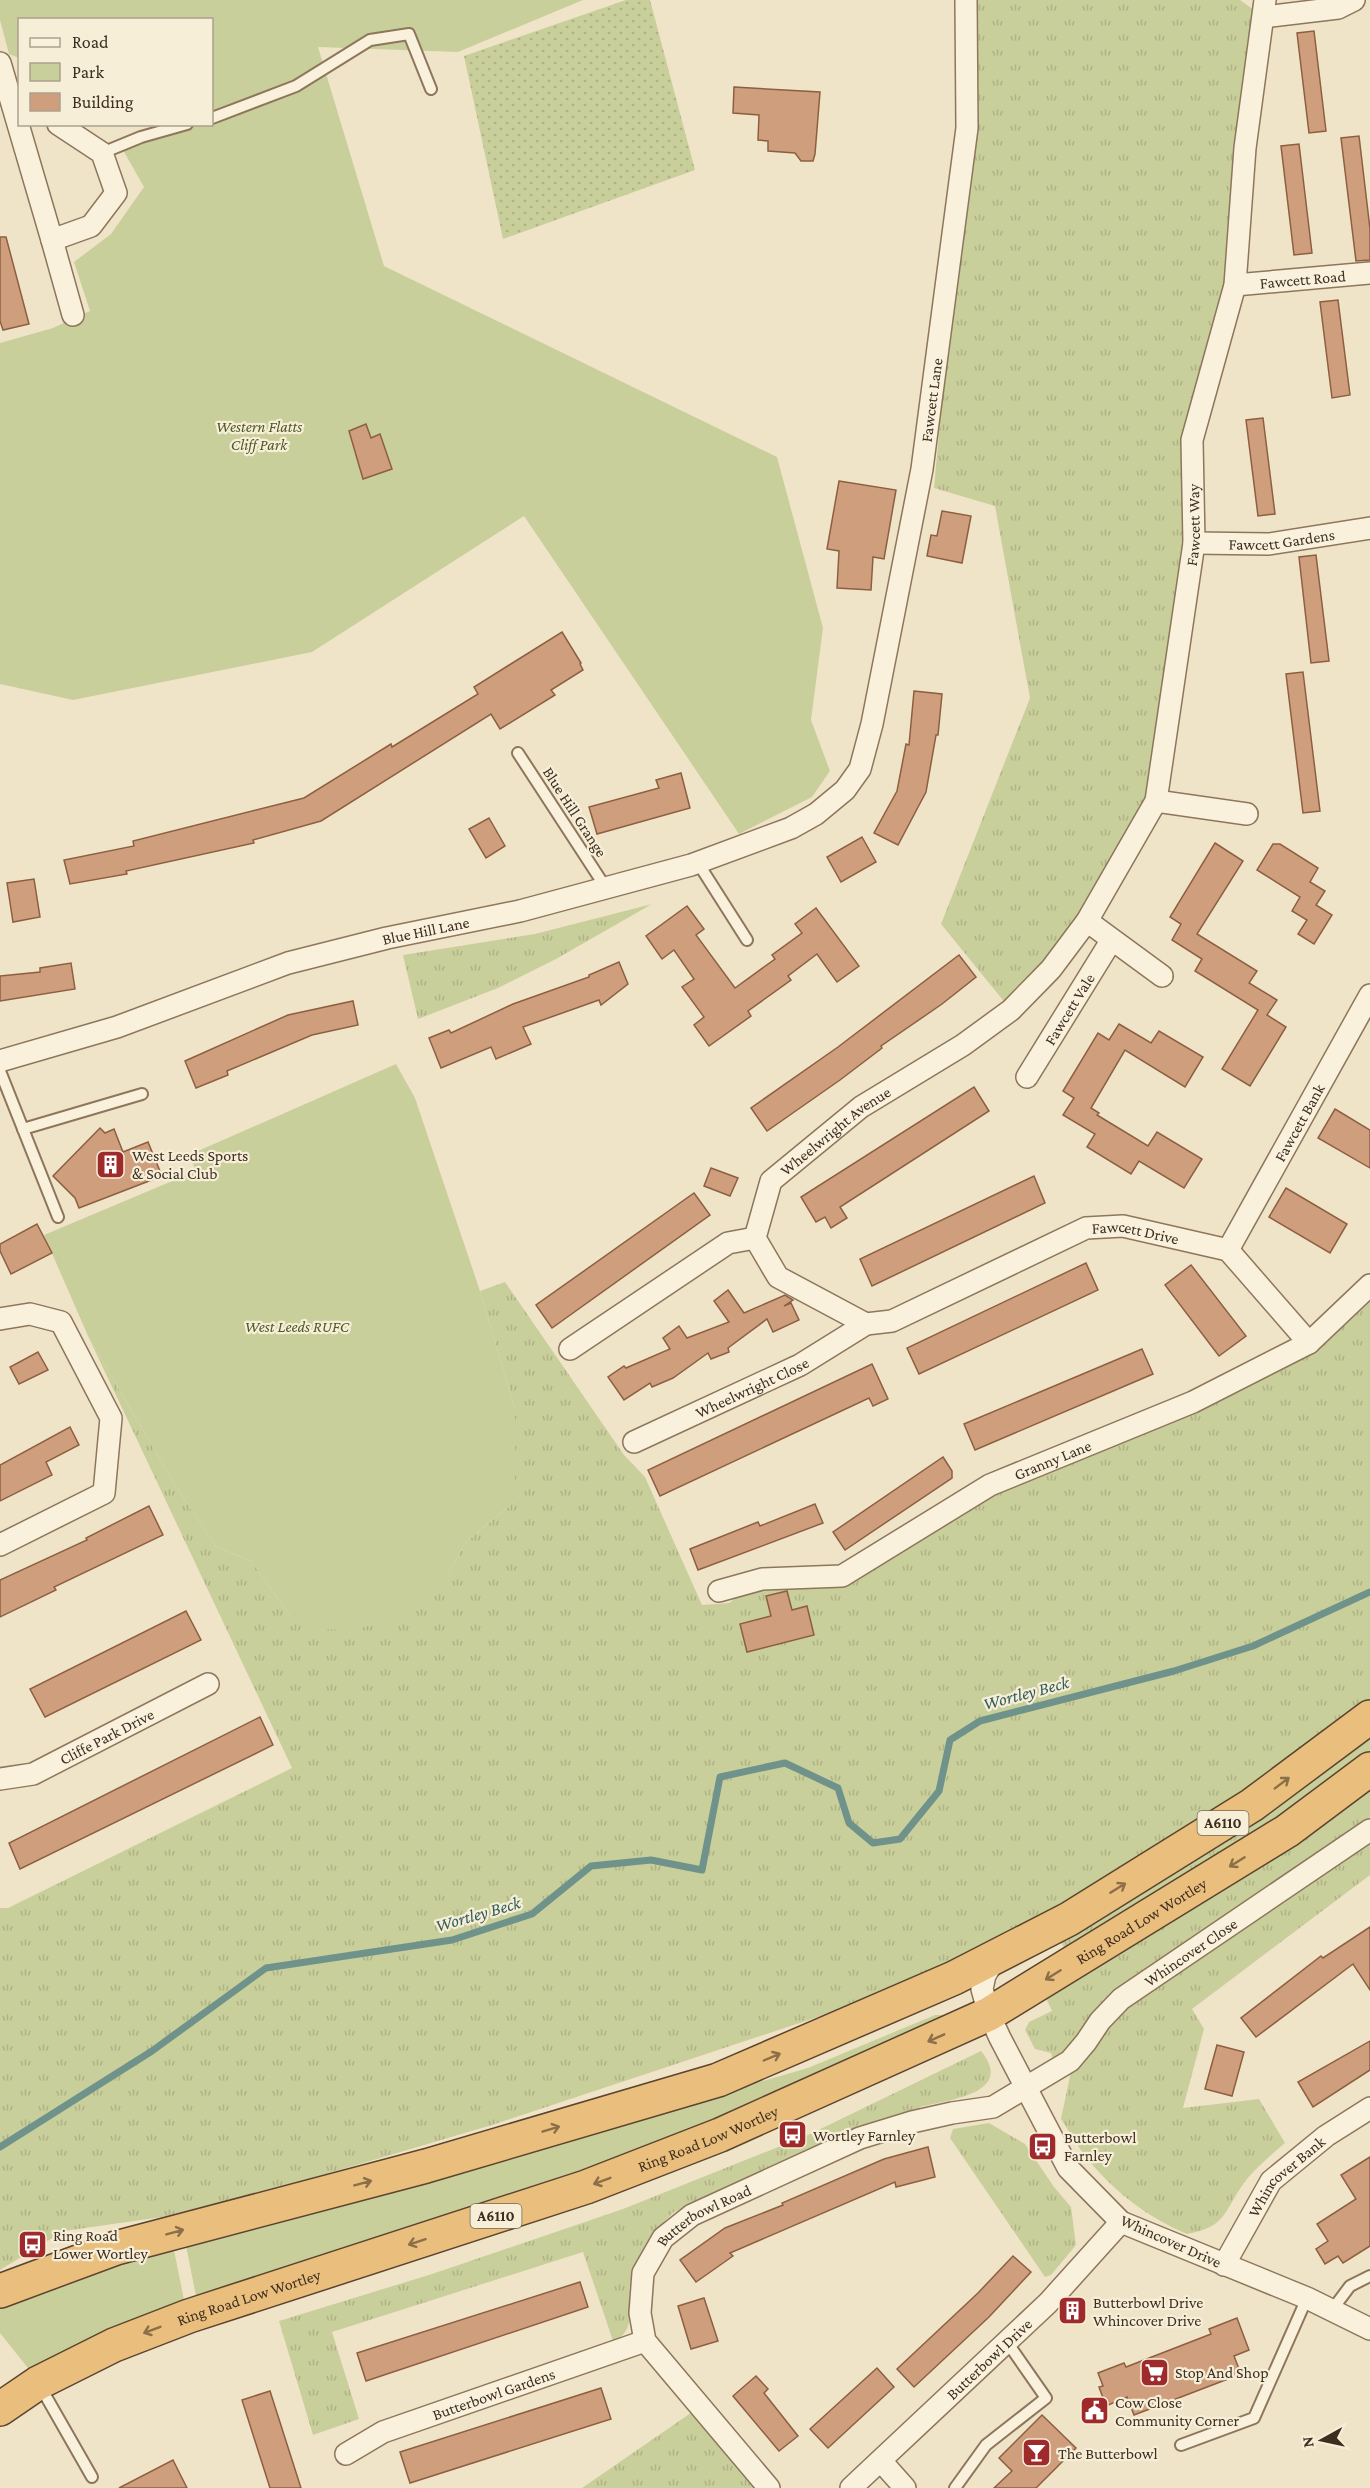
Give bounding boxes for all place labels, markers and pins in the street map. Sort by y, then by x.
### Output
place label: West Leeds Sports & Social Club [132,1147,248,1182]
building icon: West Leeds Sports & Social Club [95,1148,127,1180]
bus stop icon: Wortley Farnley [776,2119,808,2151]
place label: Wortley Farnley [813,2127,916,2145]
place label: Butterbowl Farnley [1064,2129,1136,2165]
bus stop icon: Butterbowl Farnley [1027,2130,1059,2162]
place label: Ring Road Lower Wortley [53,2227,148,2263]
bus stop icon: Ring Road Lower Wortley [16,2228,48,2260]
place label: Butterbowl Drive Whincover Drive [1093,2294,1203,2329]
building icon: Butterbowl Drive Whincover Drive [1056,2295,1088,2327]
supermarket icon: Stop And Shop [1138,2356,1170,2388]
place label: Stop And Shop [1175,2364,1269,2382]
place label: Cow Close Community Corner [1115,2394,1239,2430]
public building icon: Cow Close Community Corner [1078,2395,1110,2427]
bar icon: The Butterbowl [1021,2437,1053,2469]
place label: The Butterbowl [1058,2445,1158,2462]

